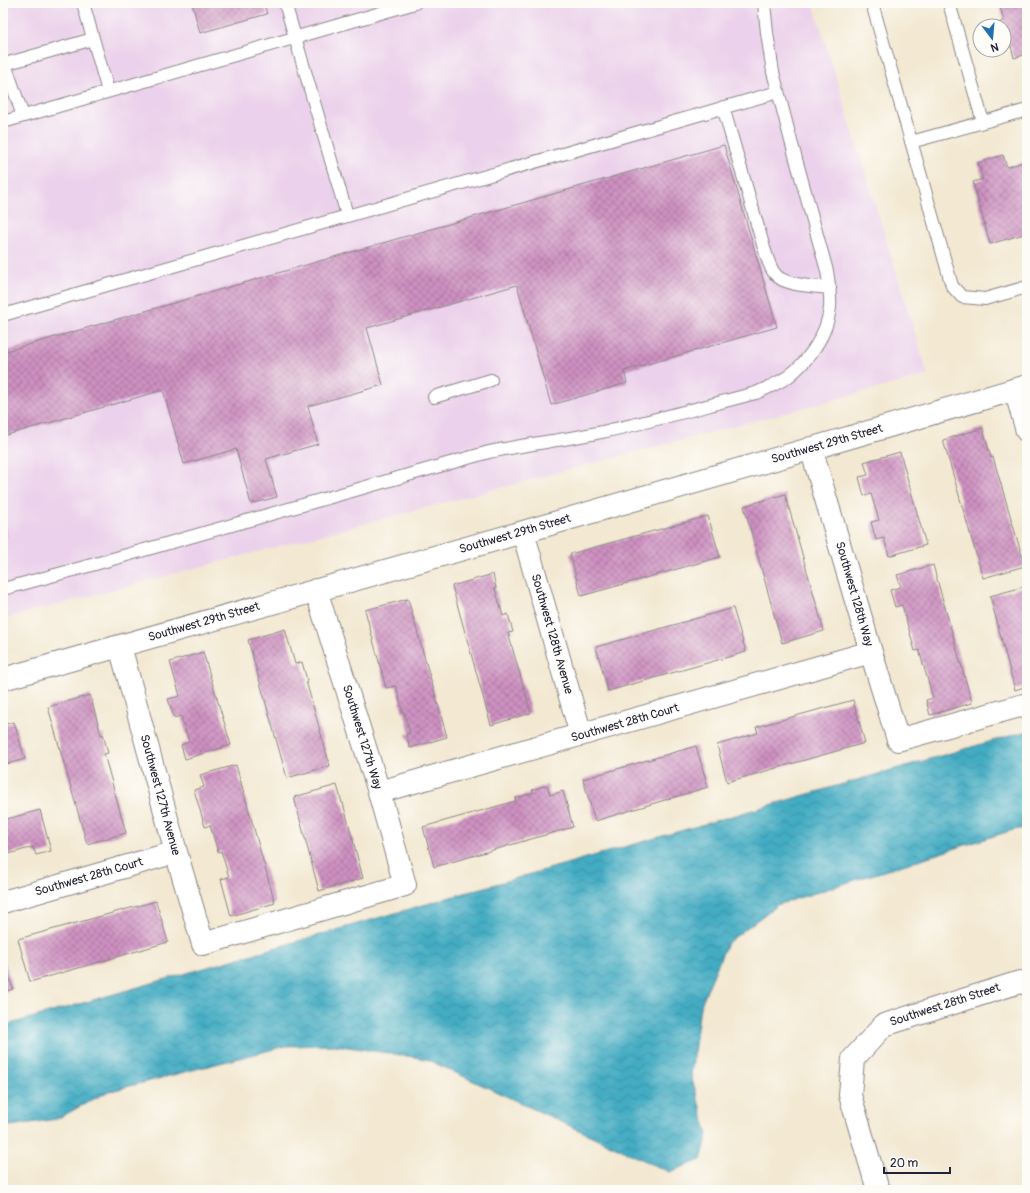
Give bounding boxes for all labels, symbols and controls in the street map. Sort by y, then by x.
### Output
north arrow [972,18,1012,58]
text: N [989,40,1000,55]
street label: Southwest 29th Street [770,421,885,467]
street label: Southwest 29th Street [458,511,573,557]
street label: Southwest 128th Way [832,540,876,648]
street label: Southwest 128th Avenue [528,572,576,696]
street label: Southwest 29th Street [147,599,262,645]
street label: Southwest 127th Way [339,683,385,791]
street label: Southwest 28th Court [569,700,681,746]
street label: Southwest 127th Avenue [137,733,183,857]
street label: Southwest 28th Court [33,854,145,900]
street label: Southwest 28th Street [888,980,1002,1030]
scale bar [884,1149,950,1175]
text: 20 m [890,1156,919,1171]

